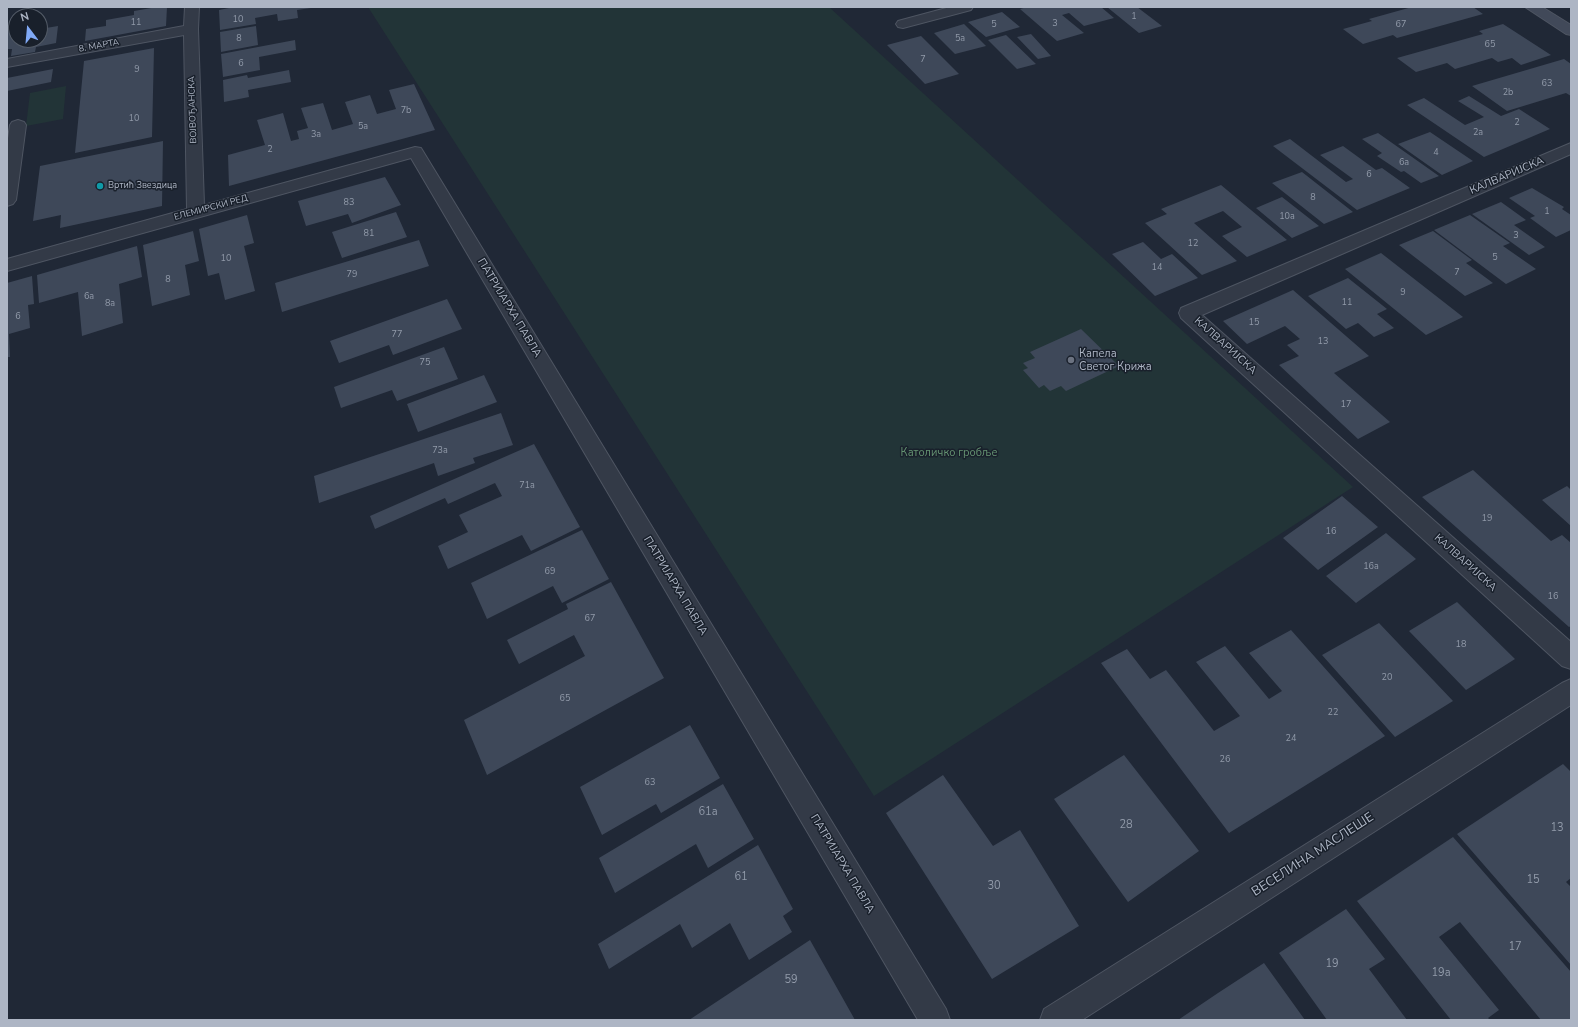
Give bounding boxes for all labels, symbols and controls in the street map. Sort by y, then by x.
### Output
north arrow [8,8,48,48]
text: N [19,9,31,25]
house number: 1 [1131,12,1137,22]
house number: 10 [233,15,243,25]
house number: 11 [131,18,141,28]
house number: 3 [1052,19,1058,29]
house number: 5 [991,20,997,30]
house number: 67 [1396,20,1406,30]
house number: 8 [236,34,242,44]
house number: 5a [955,34,965,44]
street label: 8. МАРТА [78,37,120,55]
house number: 65 [1485,40,1495,50]
house number: 7 [920,55,926,65]
house number: 6 [238,59,244,69]
house number: 9 [134,65,140,75]
street label: ВОЈВОЂАНСКА [186,76,200,144]
house number: 63 [1542,79,1552,89]
house number: 2b [1503,88,1513,98]
house number: 7b [401,106,411,116]
house number: 10 [129,114,139,124]
house number: 2 [1514,118,1520,128]
house number: 5a [358,122,368,132]
house number: 2a [1473,128,1483,138]
house number: 3a [311,130,321,140]
house number: 2 [267,145,273,155]
house number: 4 [1433,148,1439,158]
street label: КАЛВАРИЈСКА [1468,154,1546,198]
house number: 6a [1399,158,1409,168]
house number: 6 [1366,170,1372,180]
marker: Вртић Звездица [95,181,105,191]
place label: Вртић Звездица [108,181,177,191]
street label: ЕЛЕМИРСКИ РЕД [173,193,249,223]
house number: 8 [1310,193,1316,203]
house number: 83 [344,198,354,208]
house number: 1 [1544,207,1550,217]
house number: 10a [1279,212,1295,222]
house number: 81 [364,229,374,239]
house number: 3 [1513,231,1519,241]
house number: 12 [1188,239,1198,249]
house number: 5 [1492,253,1498,263]
house number: 10 [221,254,231,264]
street label: ПАТРИЈАРХА ПАВЛА [474,256,544,360]
house number: 14 [1152,263,1162,273]
house number: 7 [1454,268,1460,278]
house number: 79 [347,270,357,280]
house number: 8 [165,275,171,285]
house number: 9 [1400,288,1406,298]
house number: 6a [84,292,94,302]
house number: 11 [1342,298,1352,308]
house number: 8a [105,299,115,309]
house number: 6 [15,312,21,322]
street label: КАЛВАРИЈСКА [1191,315,1259,377]
house number: 15 [1249,318,1259,328]
house number: 77 [392,330,402,340]
house number: 13 [1318,337,1328,347]
place label: Капела Светог Крижа [1079,347,1152,373]
marker: Капела Светог Крижа [1066,355,1076,365]
house number: 75 [420,358,430,368]
house number: 17 [1341,400,1351,410]
house number: 73a [432,446,448,456]
park label: Католичко гробље [901,446,997,460]
house number: 71a [519,481,535,491]
house number: 19 [1482,514,1492,524]
house number: 16 [1326,527,1336,537]
street label: КАЛВАРИЈСКА [1431,532,1499,594]
street label: ПАТРИЈАРХА ПАВЛА [640,534,710,638]
house number: 16a [1363,562,1379,572]
house number: 69 [545,567,555,577]
house number: 16 [1548,592,1558,602]
house number: 67 [585,614,595,624]
house number: 18 [1456,640,1466,650]
house number: 20 [1382,673,1392,683]
house number: 65 [560,694,570,704]
house number: 22 [1328,708,1338,718]
house number: 24 [1286,734,1296,744]
house number: 26 [1220,755,1230,765]
house number: 63 [645,778,655,788]
house number: 61a [698,805,718,819]
street label: ВЕСЕЛИНА МАСЛЕШЕ [1249,810,1377,900]
street label: ПАТРИЈАРХА ПАВЛА [807,812,877,916]
house number: 28 [1119,818,1133,832]
house number: 13 [1550,821,1564,835]
house number: 61 [734,870,748,884]
house number: 15 [1526,873,1540,887]
house number: 30 [987,879,1001,893]
house number: 17 [1508,940,1522,954]
house number: 19 [1325,957,1339,971]
house number: 19a [1431,966,1451,980]
house number: 59 [784,973,798,987]

